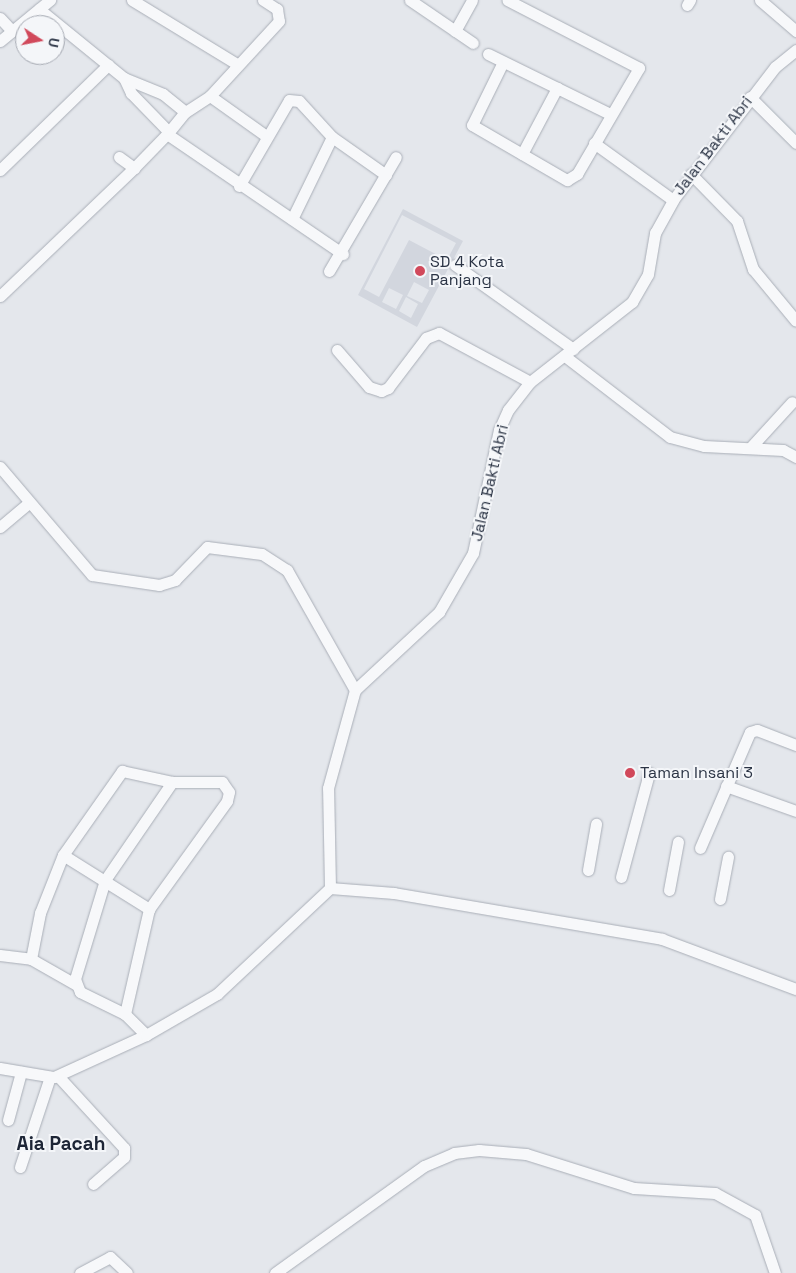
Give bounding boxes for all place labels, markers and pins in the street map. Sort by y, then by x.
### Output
place label: SD 4 Kota Panjang [430,252,504,290]
marker: SD 4 Kota Panjang [414,265,426,277]
place label: Taman Insani 3 [640,763,753,783]
marker: Taman Insani 3 [624,767,636,779]

